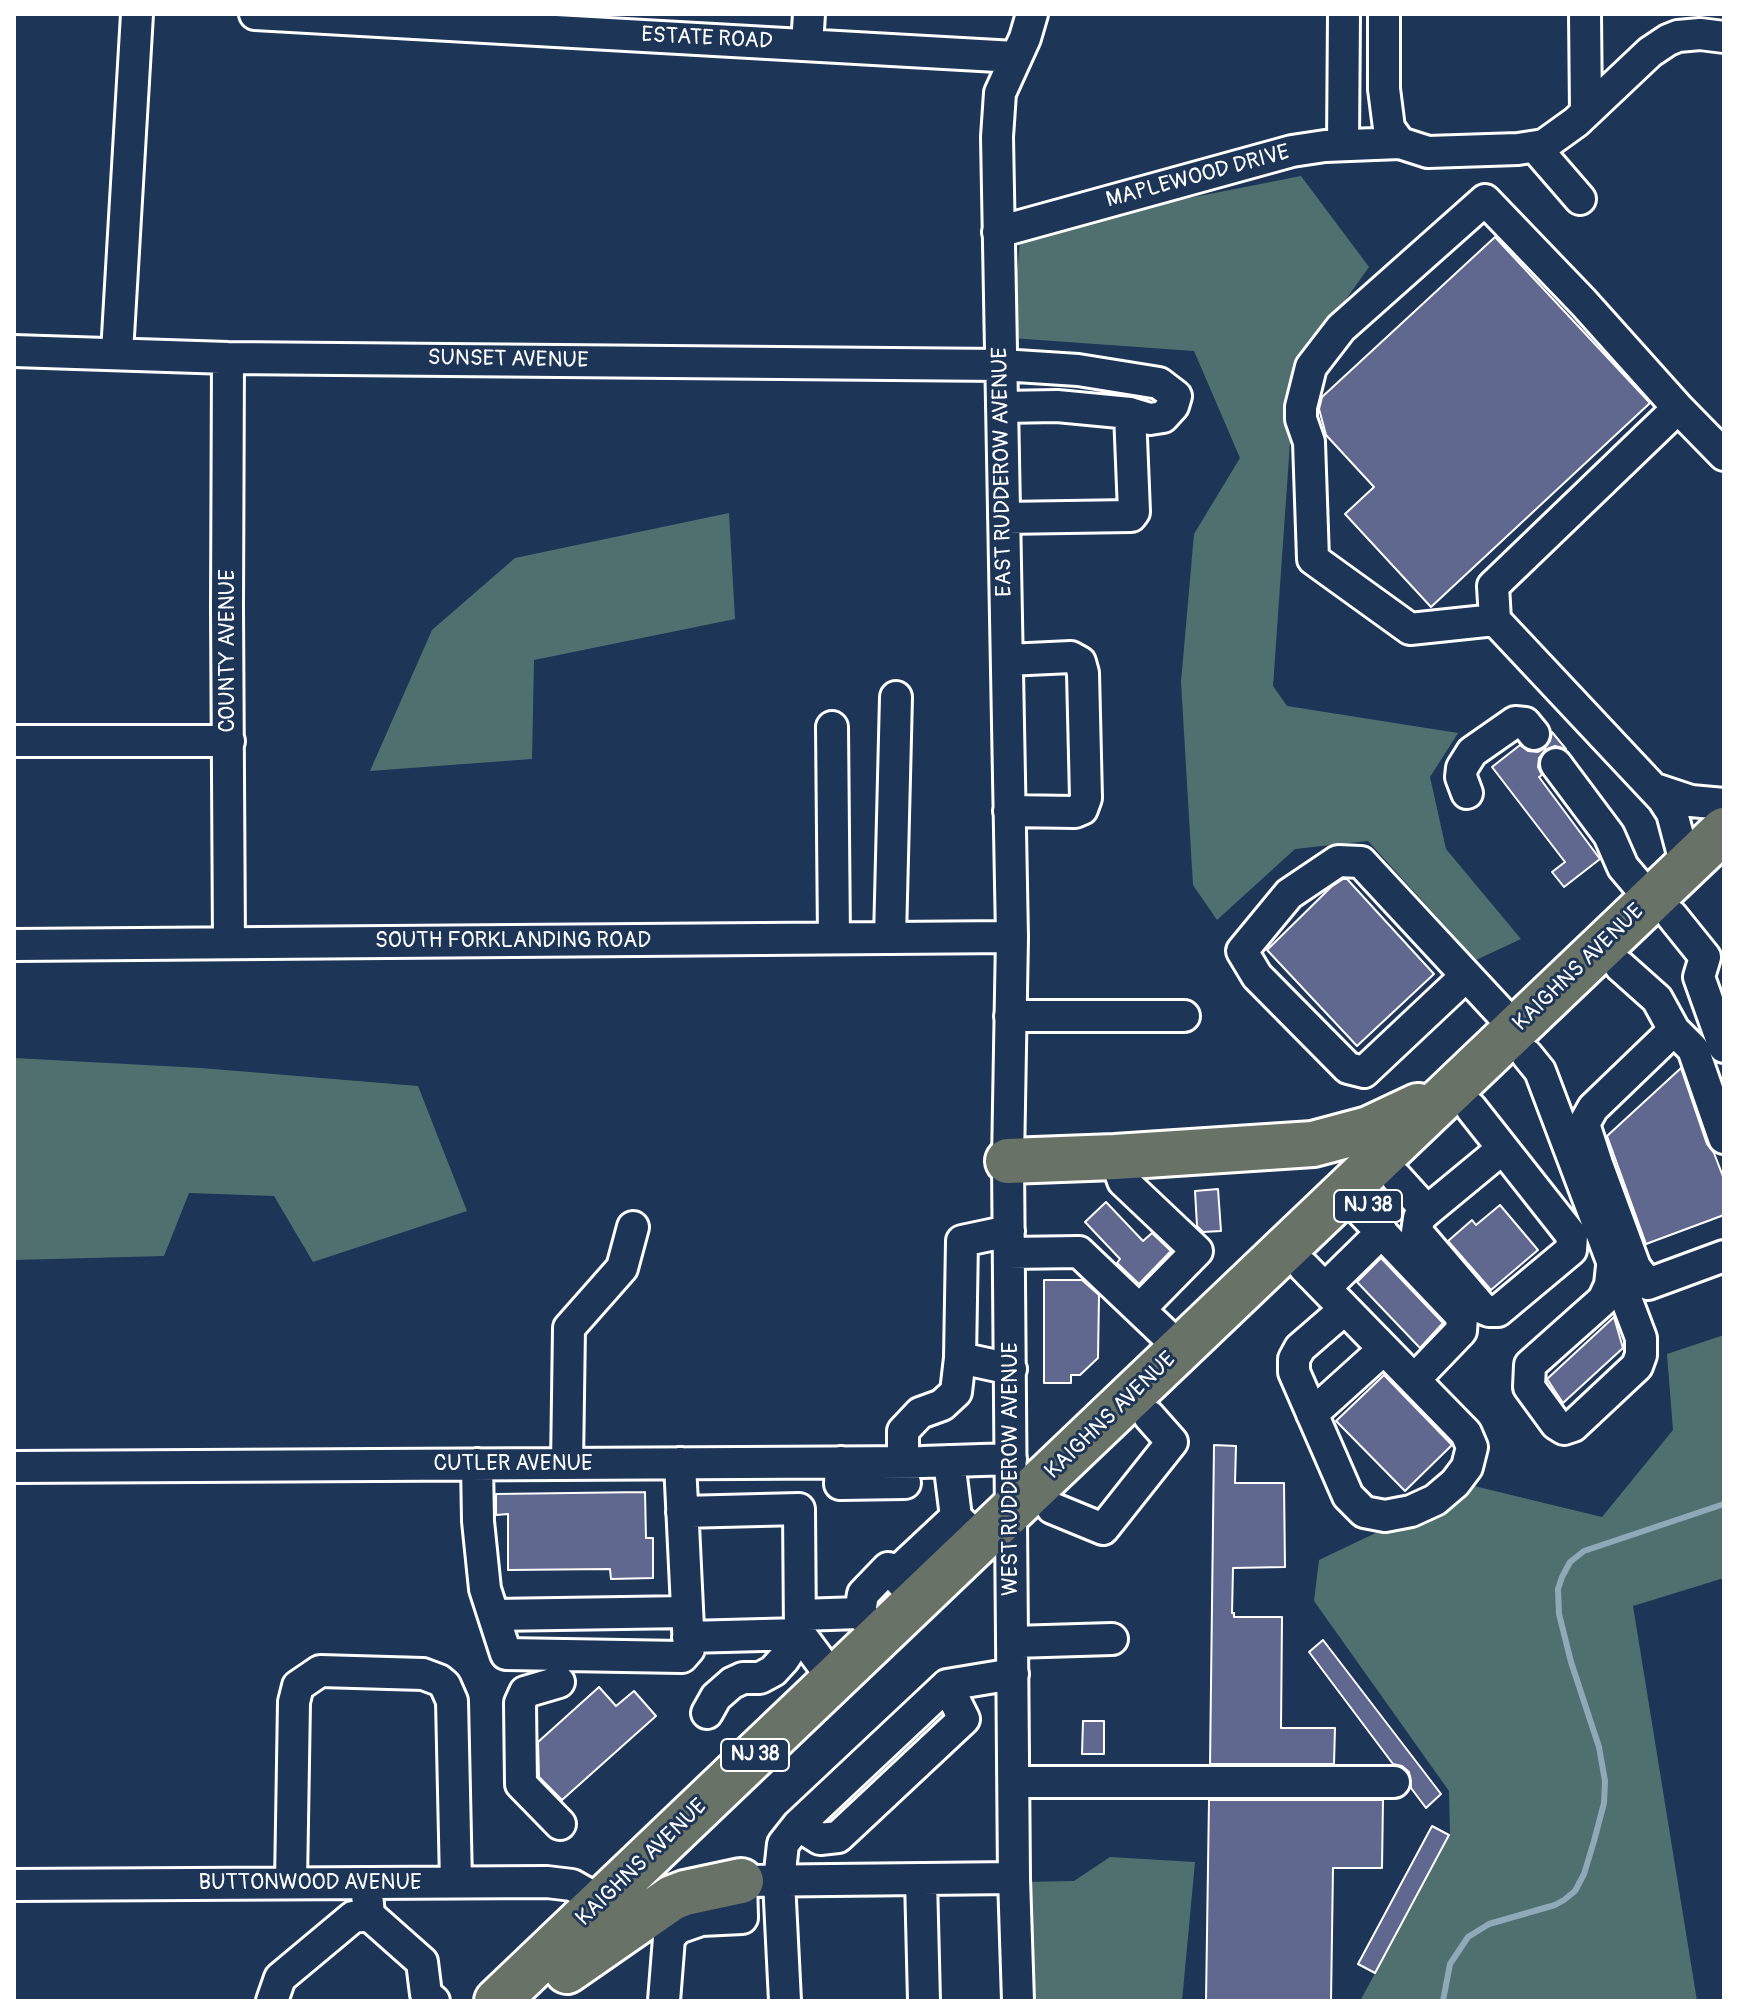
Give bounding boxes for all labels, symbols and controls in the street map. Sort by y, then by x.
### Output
street label: ESTATE ROAD [641,22,773,56]
street label: MAPLEWOOD DRIVE [1103,140,1293,214]
street label: SUNSET AVENUE [427,345,589,375]
street label: EAST RUDDEROW AVENUE [988,347,1018,597]
street label: COUNTY AVENUE [215,569,241,733]
street label: KAIGHNS AVENUE [1508,899,1650,1037]
street label: SOUTH FORKLANDING ROAD [375,928,651,954]
road number: NJ 38 [1334,1190,1402,1222]
street label: WEST RUDDEROW AVENUE [998,1342,1024,1596]
street label: KAIGHNS AVENUE [1040,1347,1182,1485]
street label: CUTLER AVENUE [433,1451,593,1477]
road number: NJ 38 [721,1739,789,1771]
street label: KAIGHNS AVENUE [571,1794,713,1932]
street label: BUTTONWOOD AVENUE [199,1870,421,1896]

